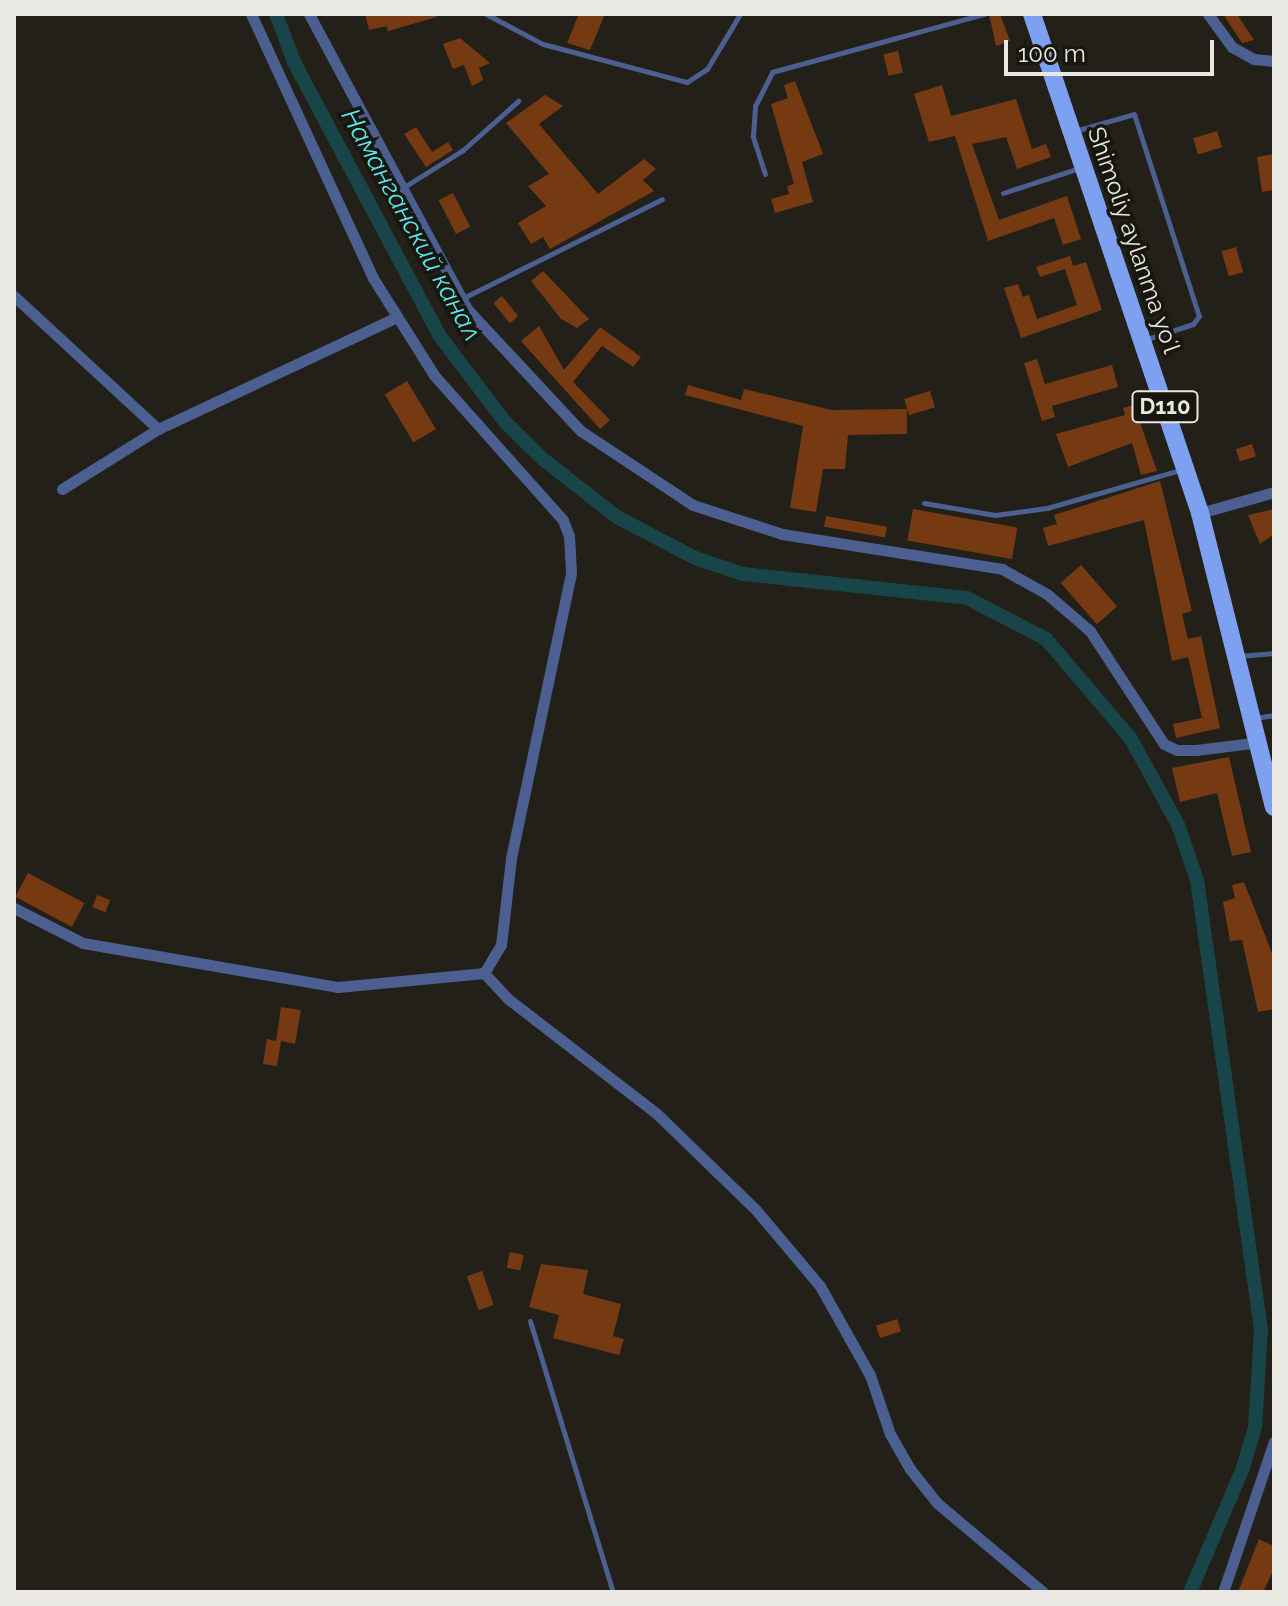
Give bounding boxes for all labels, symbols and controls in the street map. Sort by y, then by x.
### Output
scale bar [1008,24,1218,74]
text: 100 m [1018,39,1086,68]
water label: Наманганский канал [334,103,488,347]
street label: Shimoliy aylanma yoʻl [1082,122,1186,358]
road number: D110 [1131,389,1199,425]

